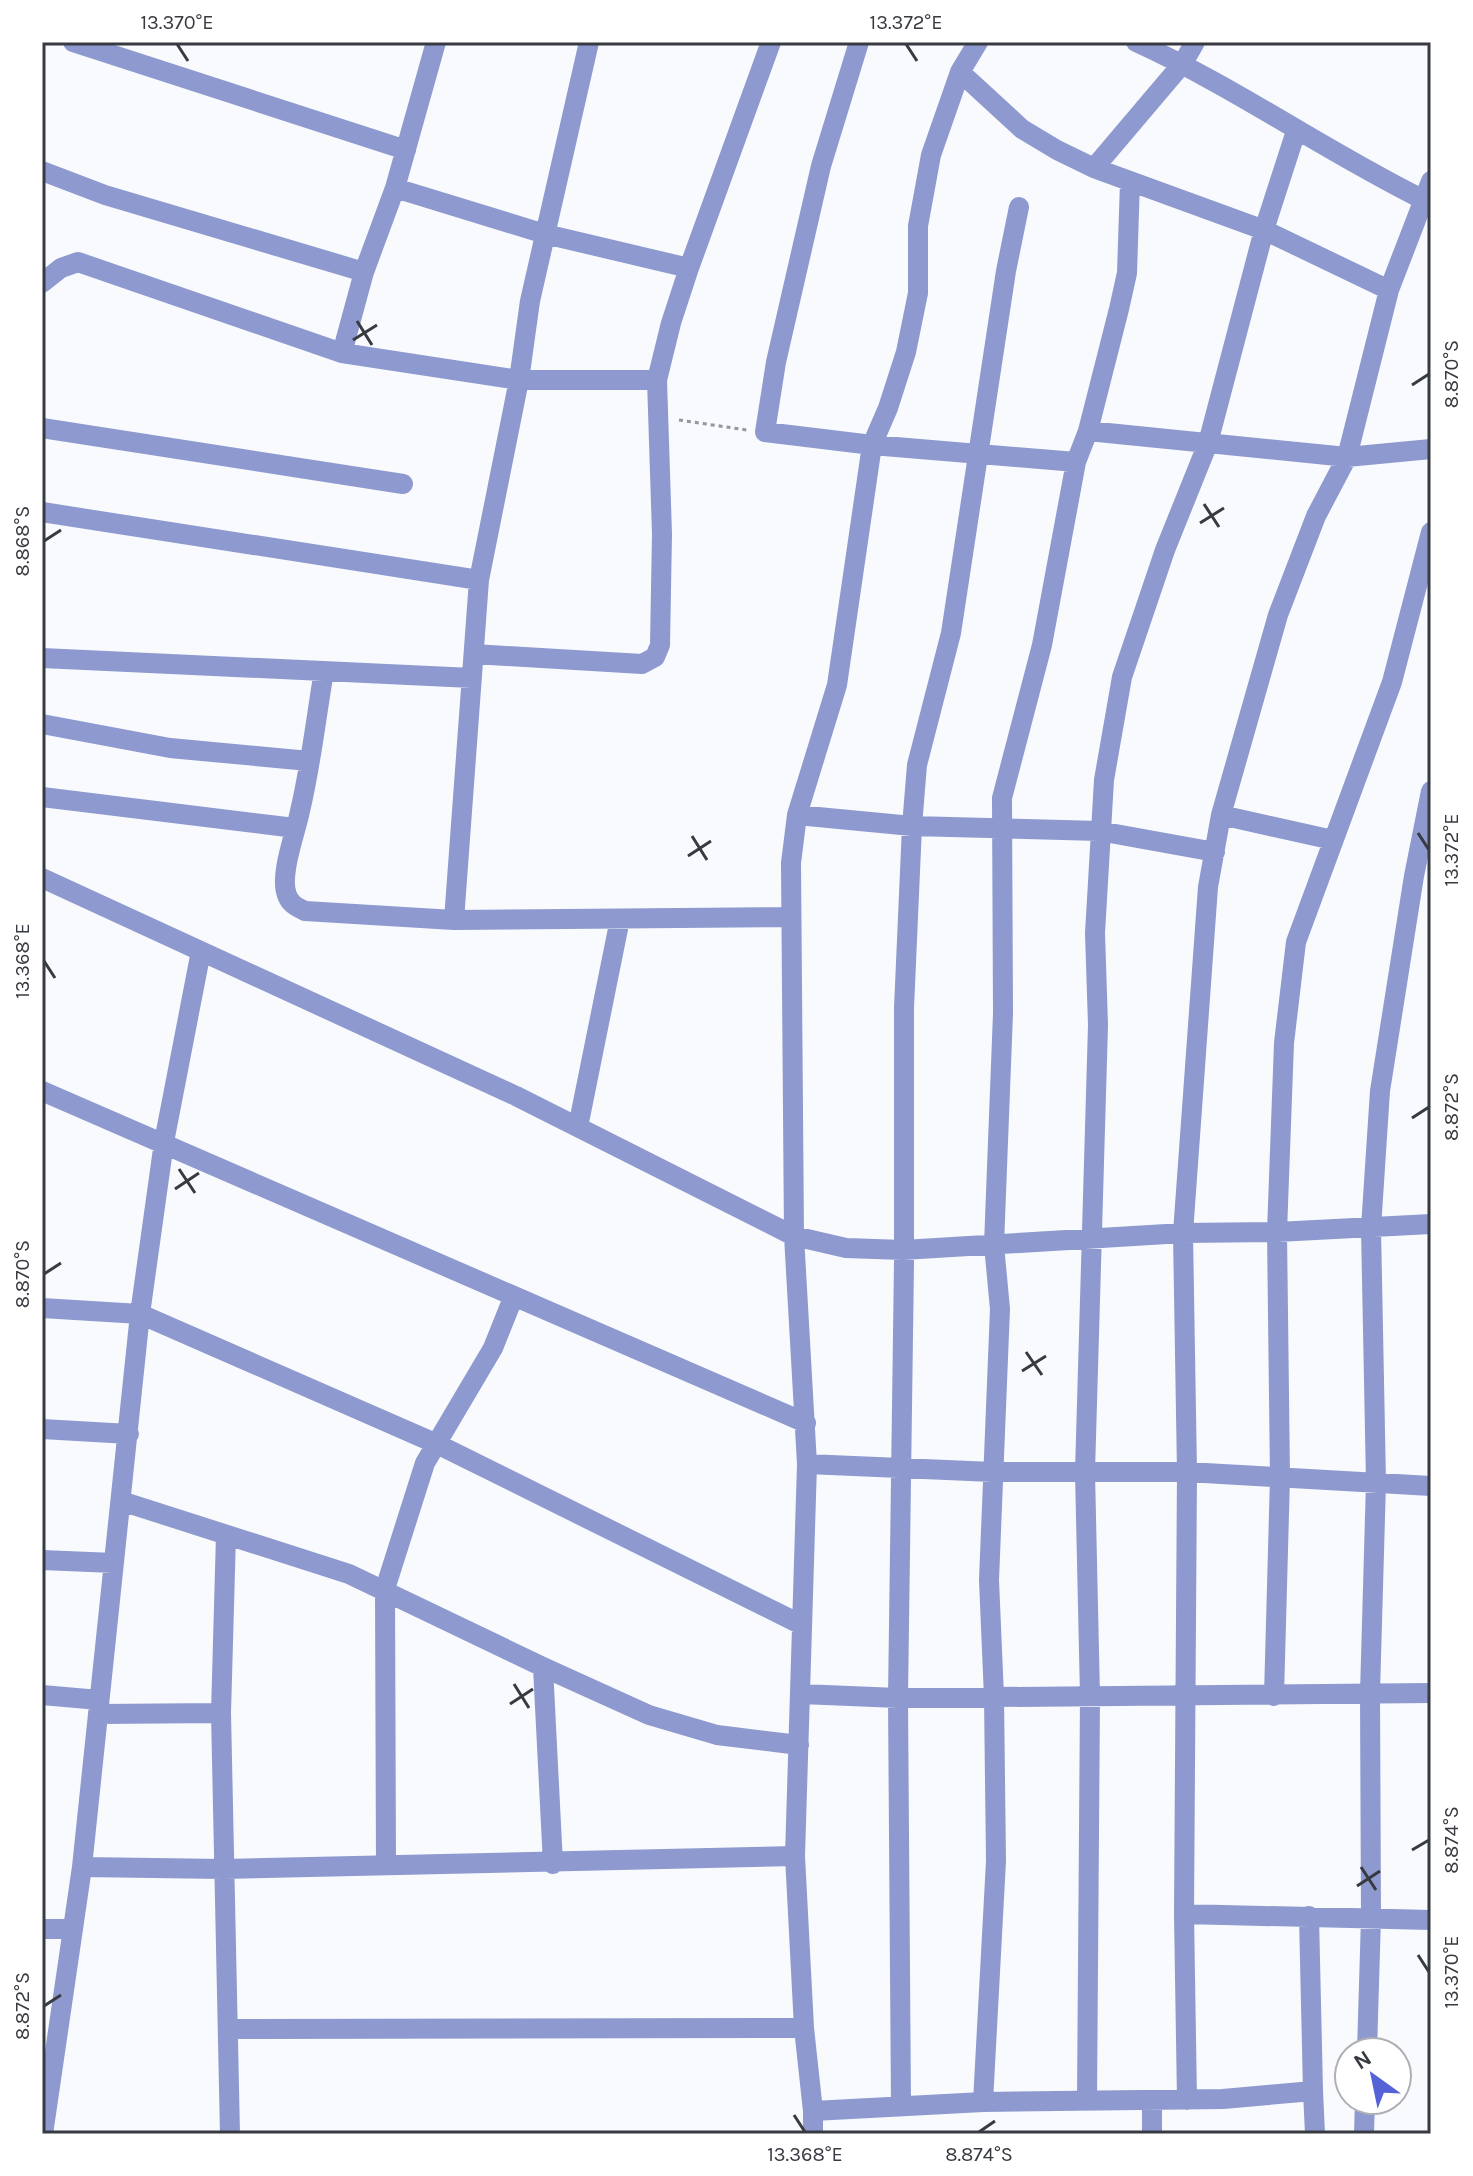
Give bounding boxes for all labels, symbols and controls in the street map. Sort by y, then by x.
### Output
text: 13.370°E [140,11,214,34]
text: 13.372°E [870,11,942,34]
text: 8.870°S [1440,340,1463,408]
text: 8.868°S [11,506,34,576]
text: 13.372°E [1440,814,1463,886]
text: 13.368°E [11,923,34,999]
text: 8.872°S [1440,1073,1463,1141]
text: 8.870°S [11,1240,34,1308]
text: 8.874°S [1440,1806,1463,1874]
text: 13.370°E [1440,1935,1463,2009]
text: 8.872°S [11,1972,34,2040]
north arrow [1333,2036,1413,2116]
text: N [1349,2045,1376,2075]
text: 13.368°E [767,2143,843,2166]
text: 8.874°S [945,2143,1013,2166]

